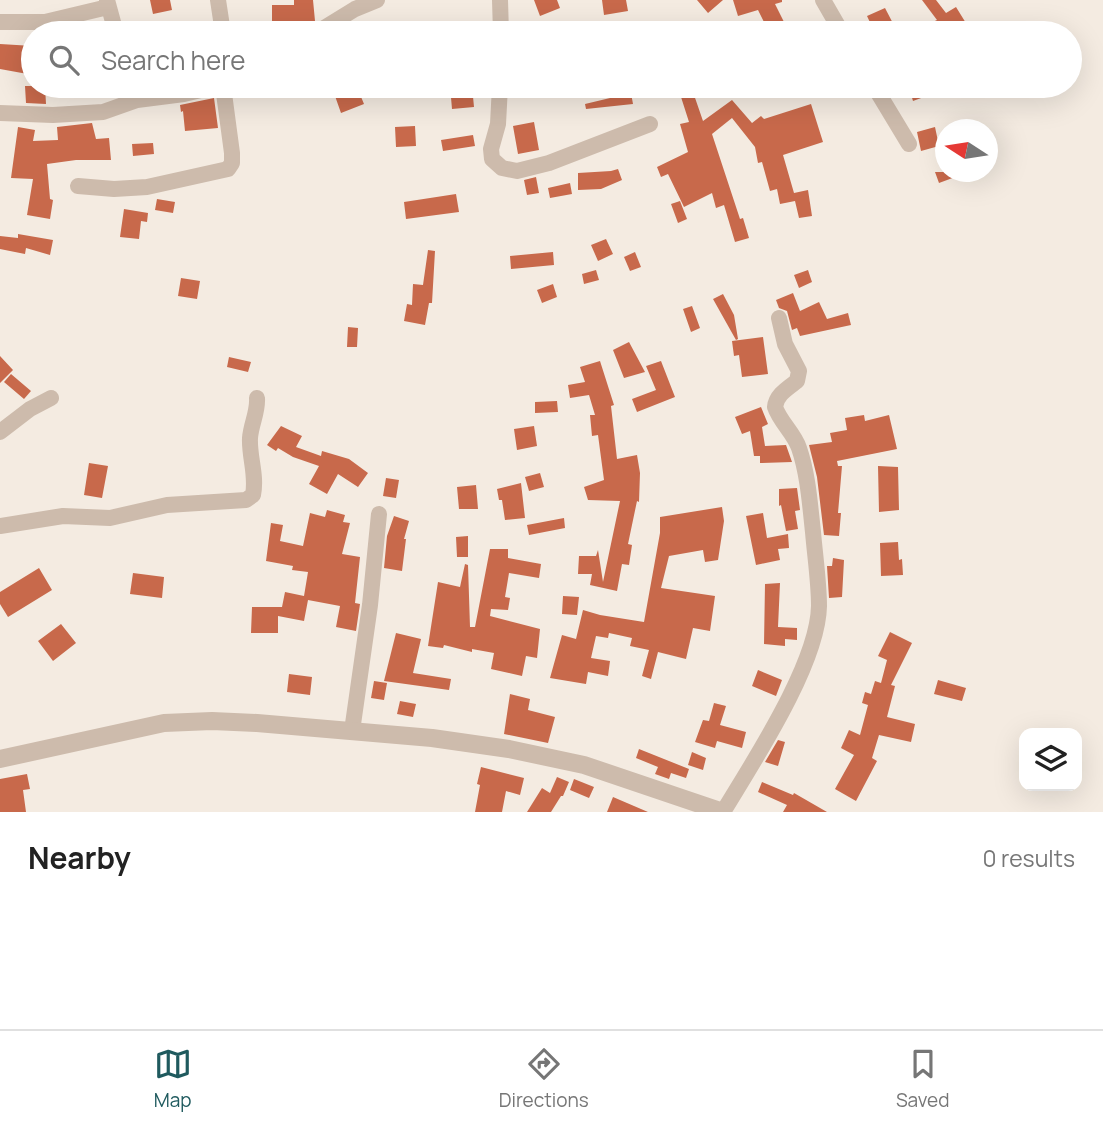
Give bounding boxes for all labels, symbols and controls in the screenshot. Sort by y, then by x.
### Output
search box [21,21,1082,98]
icon: search [45,41,83,79]
text: Search here [101,42,246,78]
north arrow [935,119,998,182]
map controls [1019,728,1082,791]
button: layers [1019,728,1082,791]
text: Nearby [28,837,131,878]
text: 0 results [982,842,1075,874]
tab: Map [154,1045,192,1113]
tab: Directions [499,1045,589,1113]
tab: Saved [896,1045,949,1113]

